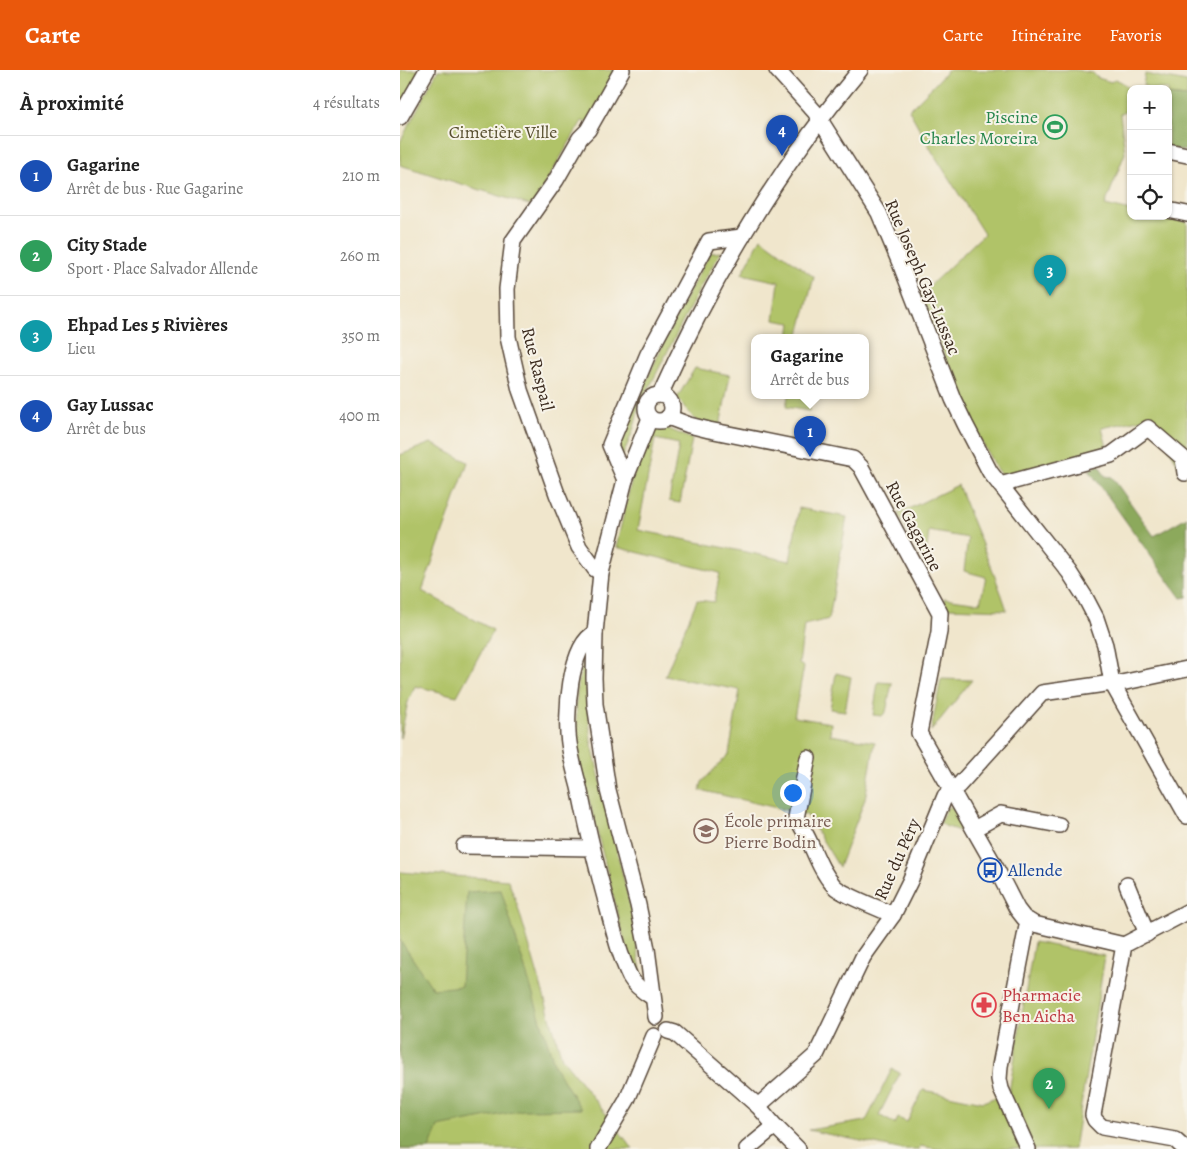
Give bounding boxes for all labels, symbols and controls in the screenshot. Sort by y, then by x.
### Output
text: Carte [25,19,80,51]
text: Carte [943,23,983,47]
text: Itinéraire [1011,23,1082,47]
text: Favoris [1110,23,1162,47]
map controls [1127,85,1172,220]
button: + [1127,85,1172,130]
text: À proximité [20,89,124,117]
text: 4 résultats [313,92,380,114]
place label: Piscine Charles Moreira [920,105,1039,150]
sports icon: Piscine Charles Moreira [1042,114,1068,140]
pin: 4 [766,115,798,156]
park label: Cimetière Ville [449,120,557,144]
button: − [1127,130,1172,175]
text: Gagarine [67,152,140,178]
text: 1 [33,165,39,187]
text: 210 m [342,165,380,187]
button: locate [1127,175,1172,220]
text: Arrêt de bus · Rue Gagarine [67,178,243,200]
street label: Rue Joseph Gay-Lussac [879,195,967,359]
text: City Stade [67,232,147,258]
text: 2 [32,245,40,267]
text: 260 m [340,245,380,267]
pin: 3 [1034,255,1066,296]
text: Sport · Place Salvador Allende [67,258,258,280]
text: Ehpad Les 5 Rivières [67,312,228,338]
text: 3 [33,325,39,347]
text: 350 m [341,325,380,347]
street label: Rue Raspail [516,325,560,414]
popup [751,334,869,399]
text: Lieu [67,338,95,360]
text: Gagarine [771,343,843,369]
text: Arrêt de bus [771,369,849,391]
text: Gay Lussac [67,392,154,418]
text: 4 [32,405,40,427]
text: 400 m [339,405,380,427]
pin: 1 [794,416,826,457]
text: Arrêt de bus [67,418,146,440]
street label: Rue Gagarine [880,477,948,575]
your location [780,780,806,806]
place label: École primaire Pierre Bodin [724,809,831,854]
street label: Rue du Péry [868,813,926,904]
school or university icon: École primaire Pierre Bodin [693,818,719,844]
bus stop icon: Allende [977,857,1003,883]
place label: Allende [1007,858,1063,882]
place label: Pharmacie Ben Aicha [1002,983,1081,1028]
pharmacy icon: Pharmacie Ben Aicha [971,992,997,1018]
pin: 2 [1033,1068,1065,1109]

